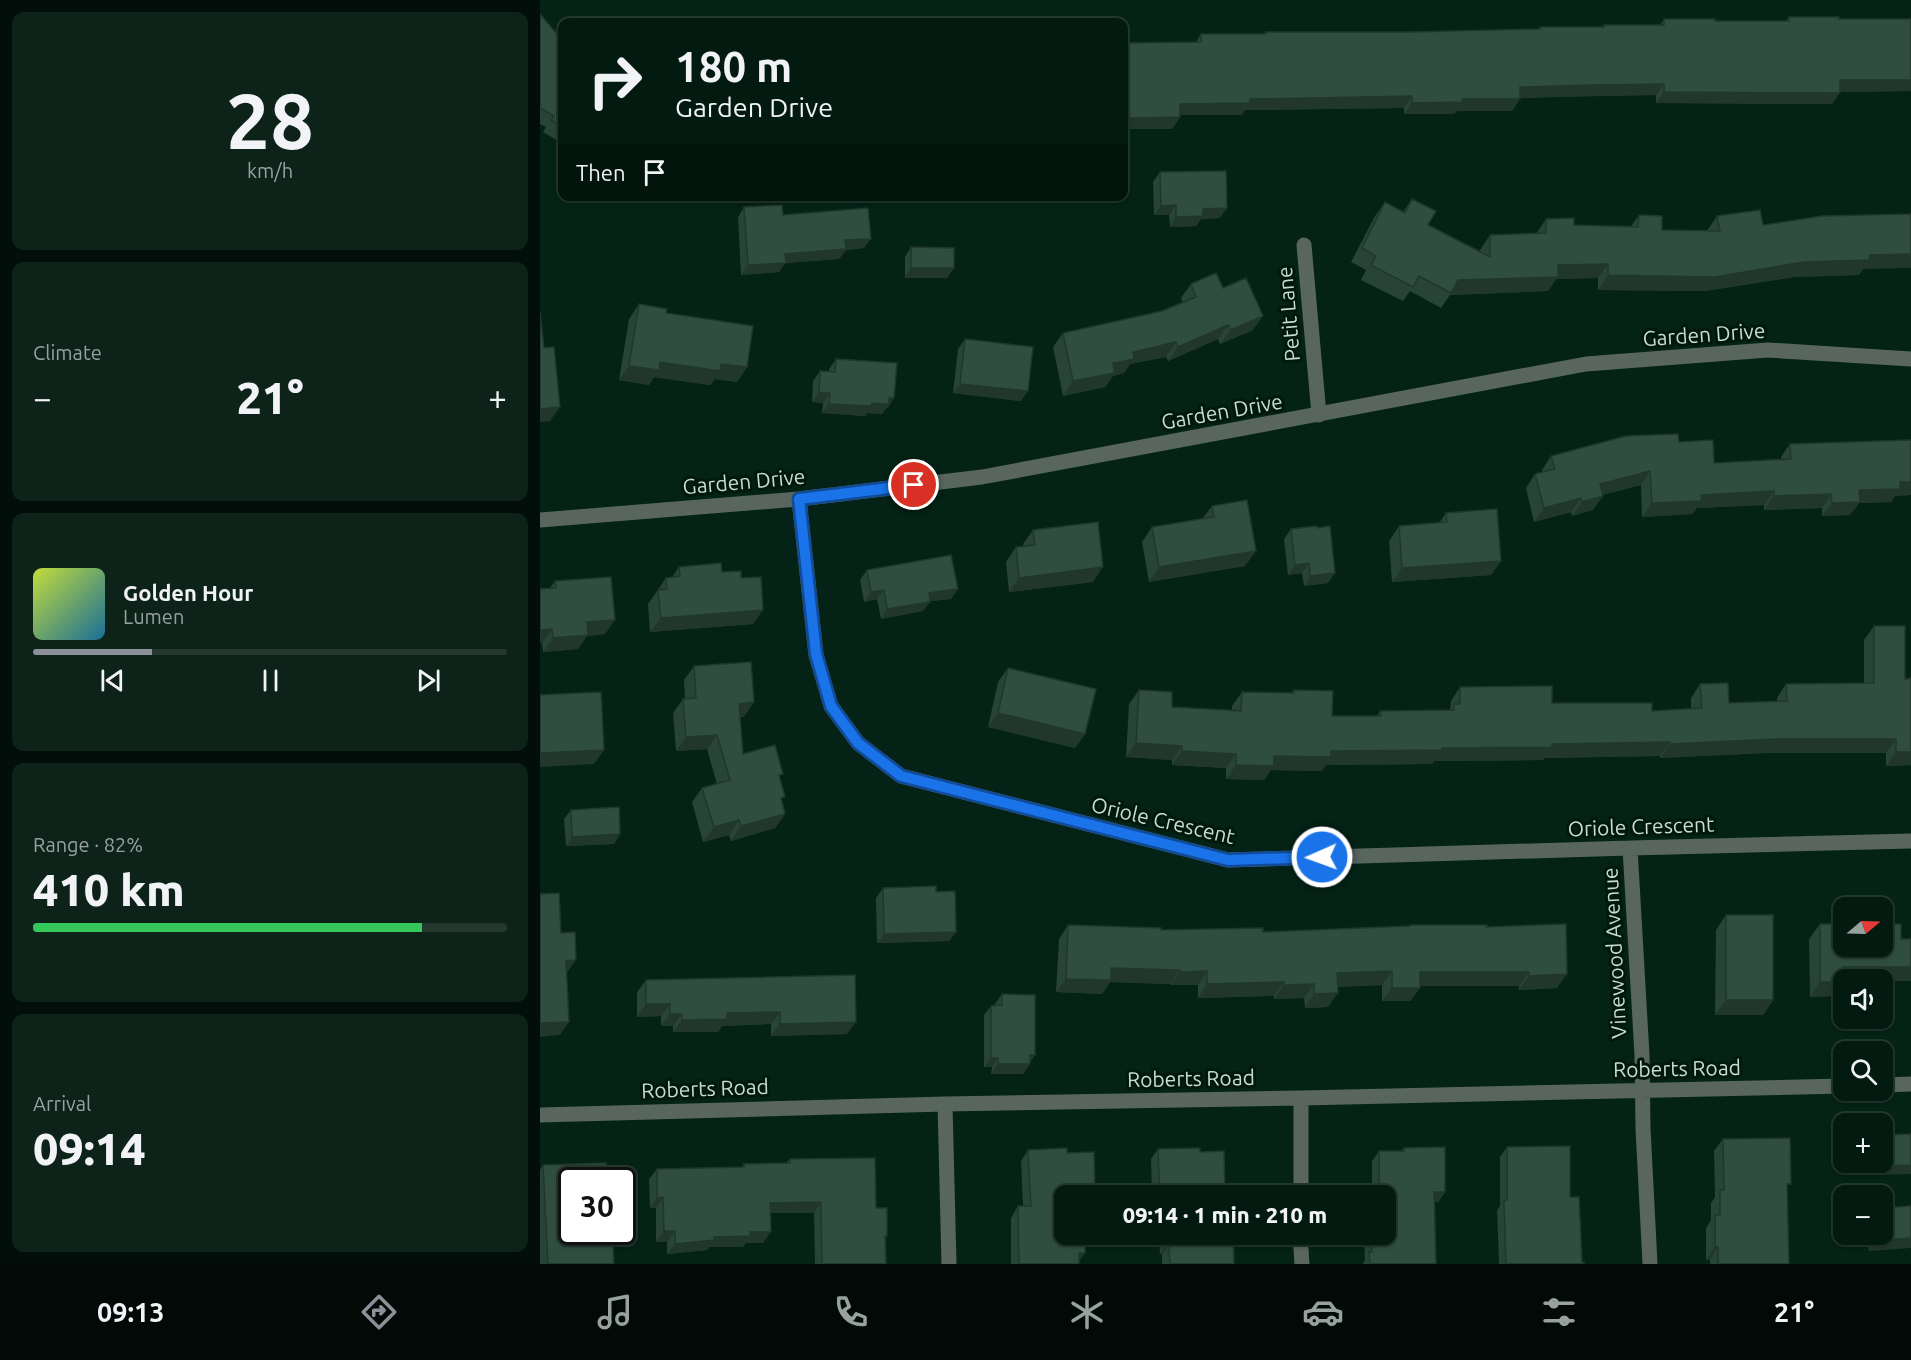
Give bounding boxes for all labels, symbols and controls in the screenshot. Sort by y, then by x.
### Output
icon: right [576,42,654,120]
text: 180 m [675,43,792,90]
text: 28 [226,76,314,164]
text: Garden Drive [675,92,833,122]
icon: arrive [638,156,671,189]
text: km/h [247,159,293,182]
text: Then [576,160,626,185]
street label: Petit Lane [1272,266,1304,363]
street label: Garden Drive [1642,318,1766,350]
text: Climate [33,341,102,364]
text: 21° [236,372,304,423]
text: − [33,379,52,416]
text: + [488,379,507,416]
street label: Garden Drive [1159,389,1284,434]
pin [888,459,939,510]
street label: Garden Drive [682,464,806,498]
icon: arrive [897,468,930,501]
text: Golden Hour [123,580,253,605]
text: Lumen [123,605,184,628]
icon: previous [96,664,129,697]
icon: pause [254,664,287,697]
icon: next [412,664,445,697]
street label: Oriole Crescent [1089,792,1237,848]
street label: Oriole Crescent [1567,811,1715,841]
position arrow [1290,825,1354,889]
text: Range · 82% [33,833,143,856]
text: 410 km [33,864,185,915]
street label: Vinewood Avenue [1598,867,1630,1039]
north arrow [1833,897,1893,957]
map controls [1833,897,1893,1245]
button: sound [1833,969,1893,1029]
button: search [1833,1041,1893,1101]
street label: Roberts Road [1613,1055,1741,1081]
street label: Roberts Road [1127,1065,1255,1091]
street label: Roberts Road [641,1074,769,1102]
text: Arrival [33,1092,91,1115]
button: + [1833,1113,1893,1173]
text: 09:14 [33,1123,146,1174]
speed limit sign: 30 [558,1167,636,1245]
button: − [1833,1185,1893,1245]
text: 09:14 · 1 min · 210 m [1123,1202,1327,1227]
icon: directions [358,1291,400,1333]
icon: music [594,1291,636,1333]
icon: phone [830,1291,872,1333]
icon: climate [1066,1291,1108,1333]
icon: car [1302,1291,1344,1333]
icon: filters [1538,1291,1580,1333]
text: 09:13 [97,1297,165,1327]
text: 21° [1774,1297,1814,1327]

